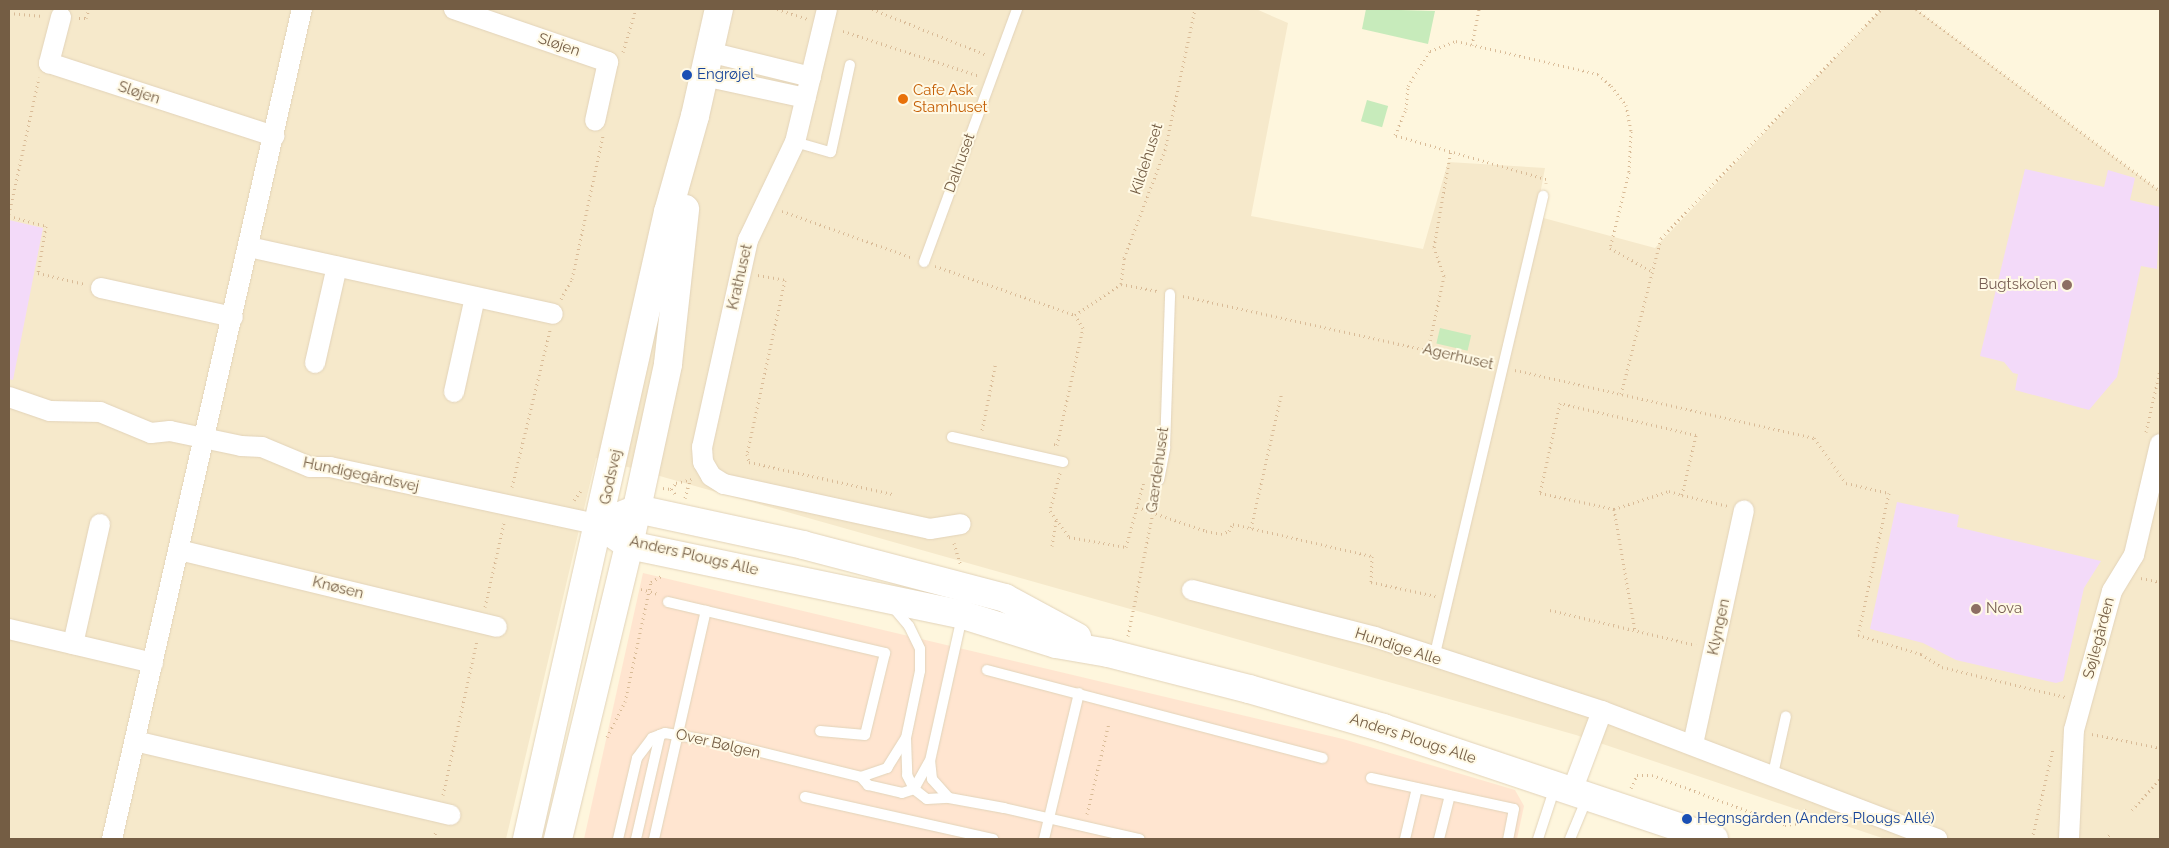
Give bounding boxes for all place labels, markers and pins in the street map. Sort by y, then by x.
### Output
place label: Engrøjel [697,66,754,84]
marker: Engrøjel [681,69,693,81]
place label: Cafe Ask Stamhuset [913,81,988,116]
marker: Cafe Ask Stamhuset [897,93,909,105]
place label: Bugtskolen [1978,276,2057,294]
marker: Bugtskolen [2061,279,2073,291]
place label: Nova [1986,600,2022,618]
marker: Nova [1970,603,1982,615]
place label: Hegnsgården (Anders Plougs Allé) [1697,810,1935,828]
marker: Hegnsgården (Anders Plougs Allé) [1681,813,1693,825]

